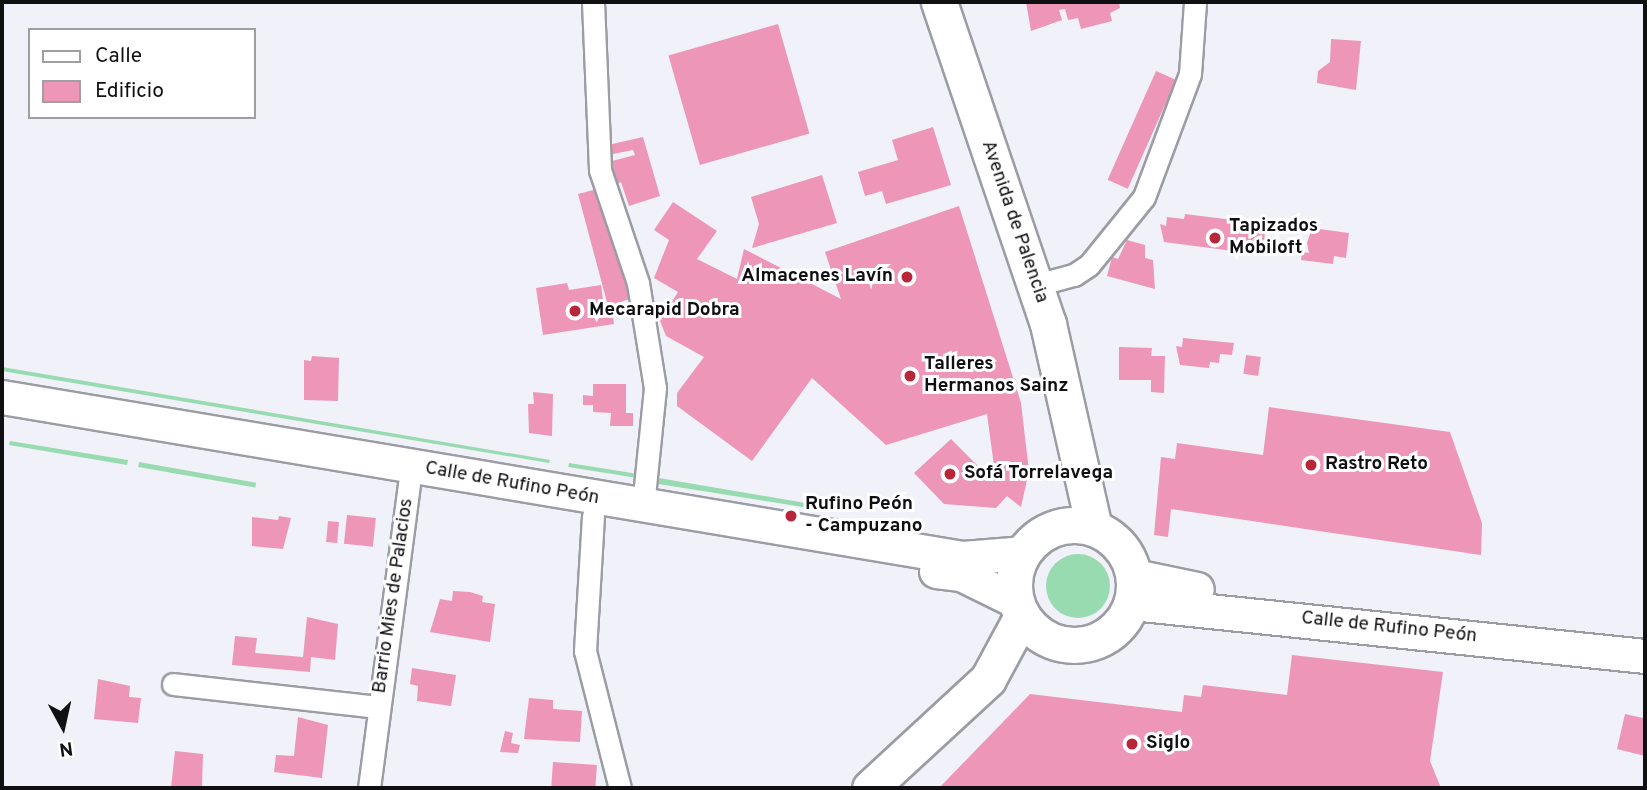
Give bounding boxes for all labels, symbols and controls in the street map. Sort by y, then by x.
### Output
legend [28,28,256,119]
text: Calle [95,43,142,70]
text: Edificio [95,78,164,105]
street label: Avenida de Palencia [975,138,1053,306]
place label: Tapizados Mobiloft [1229,216,1318,260]
marker: Tapizados Mobiloft [1207,230,1223,246]
place label: Almacenes Lavín [741,266,893,288]
marker: Almacenes Lavín [899,269,915,285]
place label: Mecarapid Dobra [589,300,740,322]
marker: Mecarapid Dobra [567,303,583,319]
place label: Talleres Hermanos Sainz [924,354,1069,398]
marker: Talleres Hermanos Sainz [902,368,918,384]
place label: Rastro Reto [1325,454,1428,476]
street label: Calle de Rufino Peón [423,457,601,511]
marker: Rastro Reto [1303,457,1319,473]
place label: Sofá Torrelavega [964,463,1113,485]
marker: Sofá Torrelavega [942,466,958,482]
place label: Rufino Peón - Campuzano [805,494,923,538]
street label: Barrio Mies de Palacios [369,497,419,695]
marker: Rufino Peón - Campuzano [783,508,799,524]
street label: Calle de Rufino Peón [1300,607,1478,649]
north arrow [28,692,98,762]
place label: Siglo [1146,733,1190,755]
text: N [57,735,74,761]
marker: Siglo [1124,736,1140,752]

